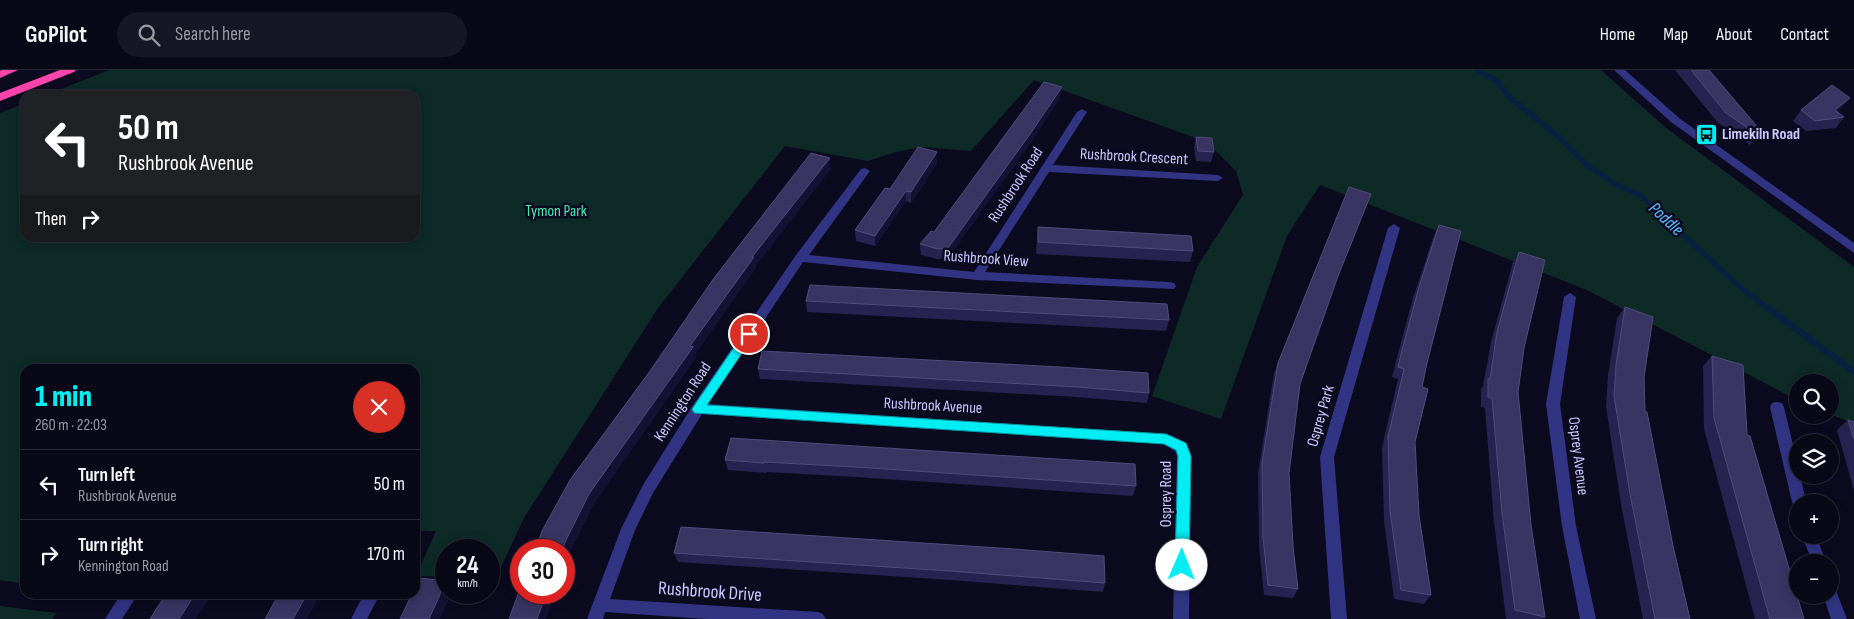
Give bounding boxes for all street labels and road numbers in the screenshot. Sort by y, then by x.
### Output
street label: Rushbrook Road [985,144,1047,226]
street label: Rushbrook Crescent [1079,145,1189,169]
street label: Rushbrook View [943,247,1029,271]
street label: Kennington Road [650,359,716,445]
street label: Osprey Park [1303,383,1339,449]
street label: Rushbrook Avenue [883,394,983,418]
street label: Osprey Avenue [1564,416,1592,496]
street label: Osprey Road [1157,461,1176,527]
street label: Rushbrook Drive [657,577,763,607]

